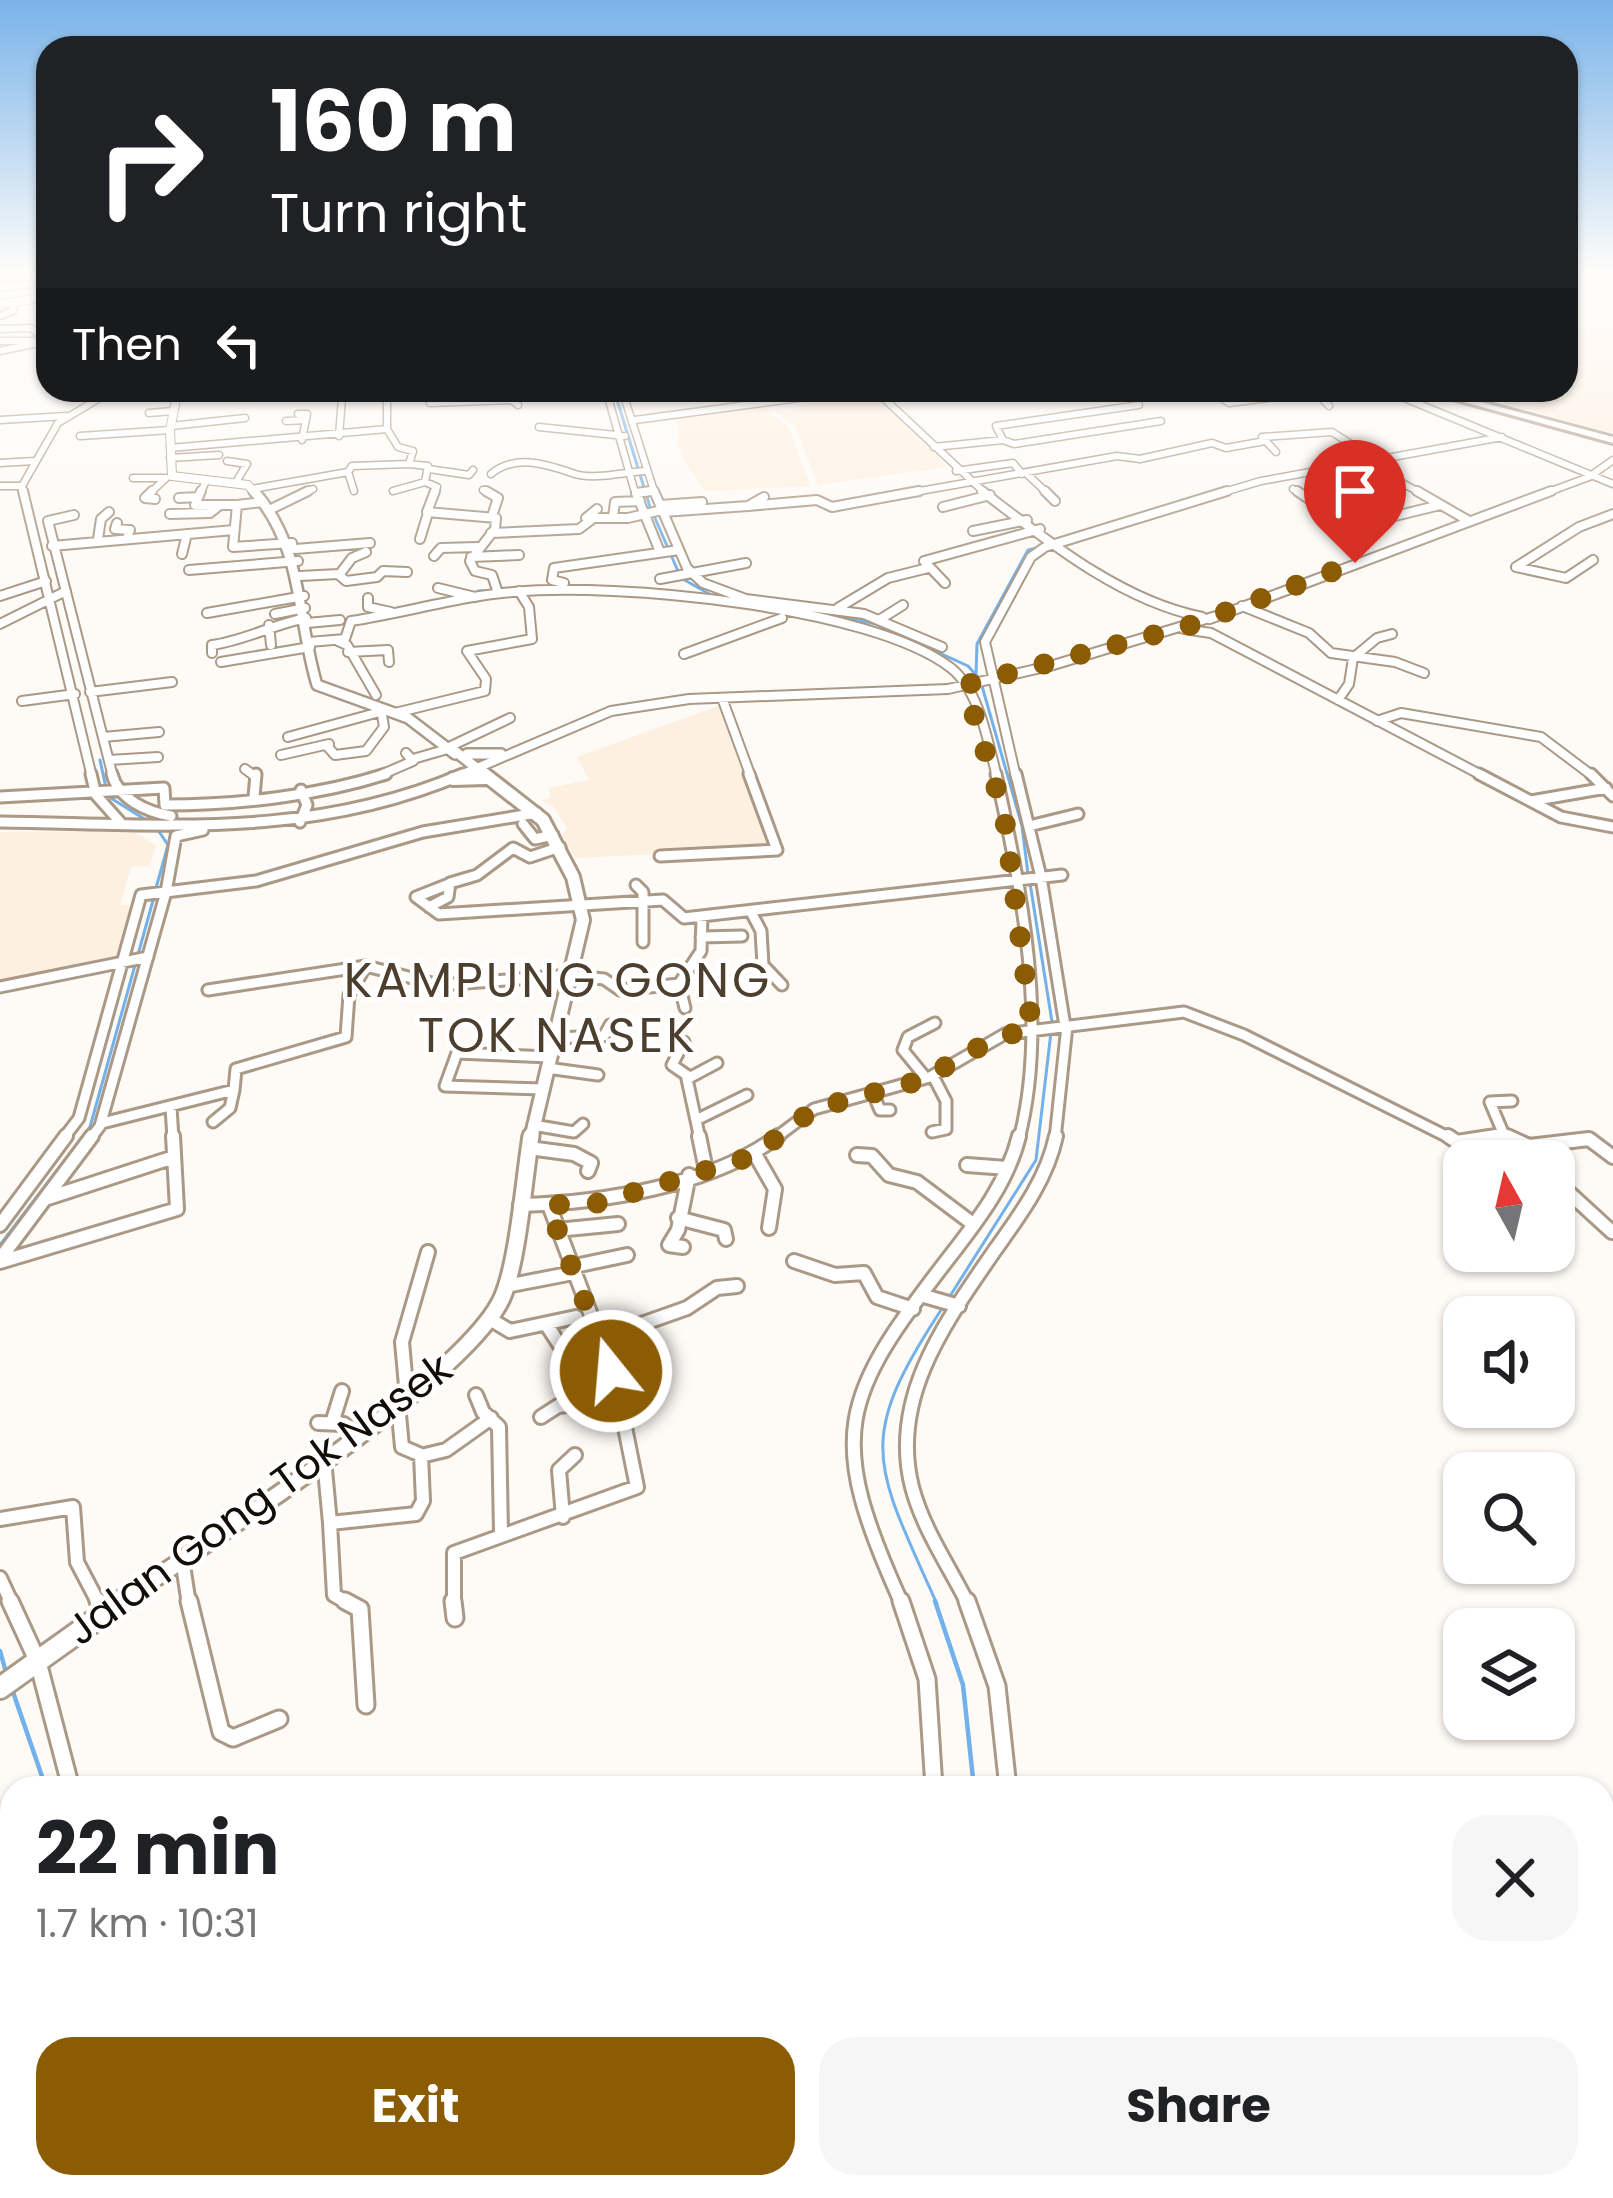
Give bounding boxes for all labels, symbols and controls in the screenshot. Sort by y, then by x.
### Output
text: 160 m [270,63,517,180]
icon: right [72,84,228,240]
text: Turn right [270,175,527,251]
icon: left [206,312,272,378]
text: Then [72,313,182,376]
pin [1304,440,1406,563]
icon: arrive [1322,458,1388,524]
district label: KAMPUNG GONG TOK NASEK [344,947,772,1069]
north arrow [1443,1140,1575,1272]
map controls [1443,1140,1575,1740]
button: sound [1443,1296,1575,1428]
position arrow [548,1308,674,1434]
street label: Jalan Gong Tok Nasek [54,1339,464,1659]
button: search [1443,1452,1575,1584]
button: layers [1443,1608,1575,1740]
text: 22 min [36,1798,280,1899]
button: close [1452,1815,1578,1941]
text: 1.7 km · 10:31 [36,1896,258,1951]
button: Exit [36,2037,795,2175]
button: Share [819,2037,1578,2175]

